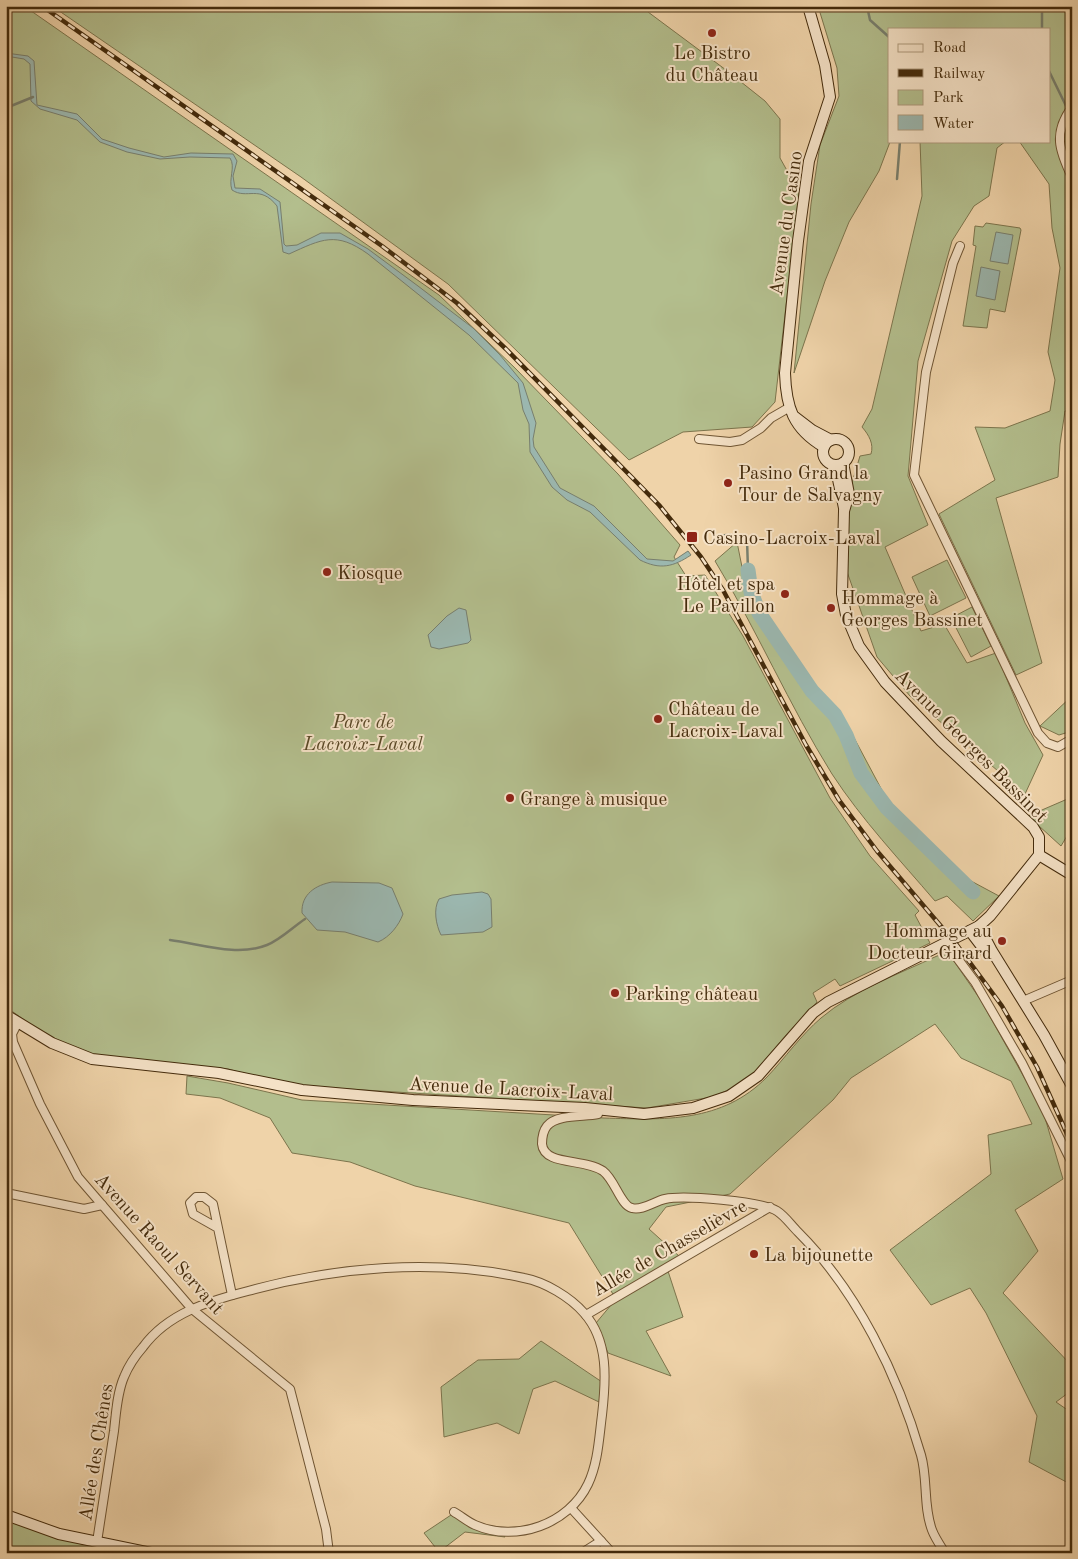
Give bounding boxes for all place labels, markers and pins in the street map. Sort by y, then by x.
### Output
marker: Le Bistro du Château [706,27,718,39]
place label: Le Bistro du Château [666,45,758,86]
place label: Pasino Grand la Tour de Salvagny [738,465,883,506]
marker: Pasino Grand la Tour de Salvagny [722,477,734,489]
marker: Casino-Lacroix-Laval [685,530,699,544]
place label: Casino-Lacroix-Laval [703,530,880,549]
place label: Kiosque [337,565,403,584]
marker: Kiosque [321,566,333,578]
place label: Hôtel et spa Le Pavillon [677,576,776,617]
marker: Hôtel et spa Le Pavillon [779,588,791,600]
place label: Hommage à Georges Bassinet [841,590,983,631]
marker: Hommage à Georges Bassinet [825,602,837,614]
place label: Château de Lacroix-Laval [668,701,783,742]
marker: Château de Lacroix-Laval [652,713,664,725]
place label: Grange à musique [520,791,667,810]
marker: Grange à musique [504,792,516,804]
place label: Hommage au Docteur Girard [867,923,992,964]
marker: Hommage au Docteur Girard [996,935,1008,947]
place label: Parking château [625,986,758,1005]
marker: Parking château [609,987,621,999]
place label: La bijounette [764,1247,873,1266]
marker: La bijounette [748,1248,760,1260]

